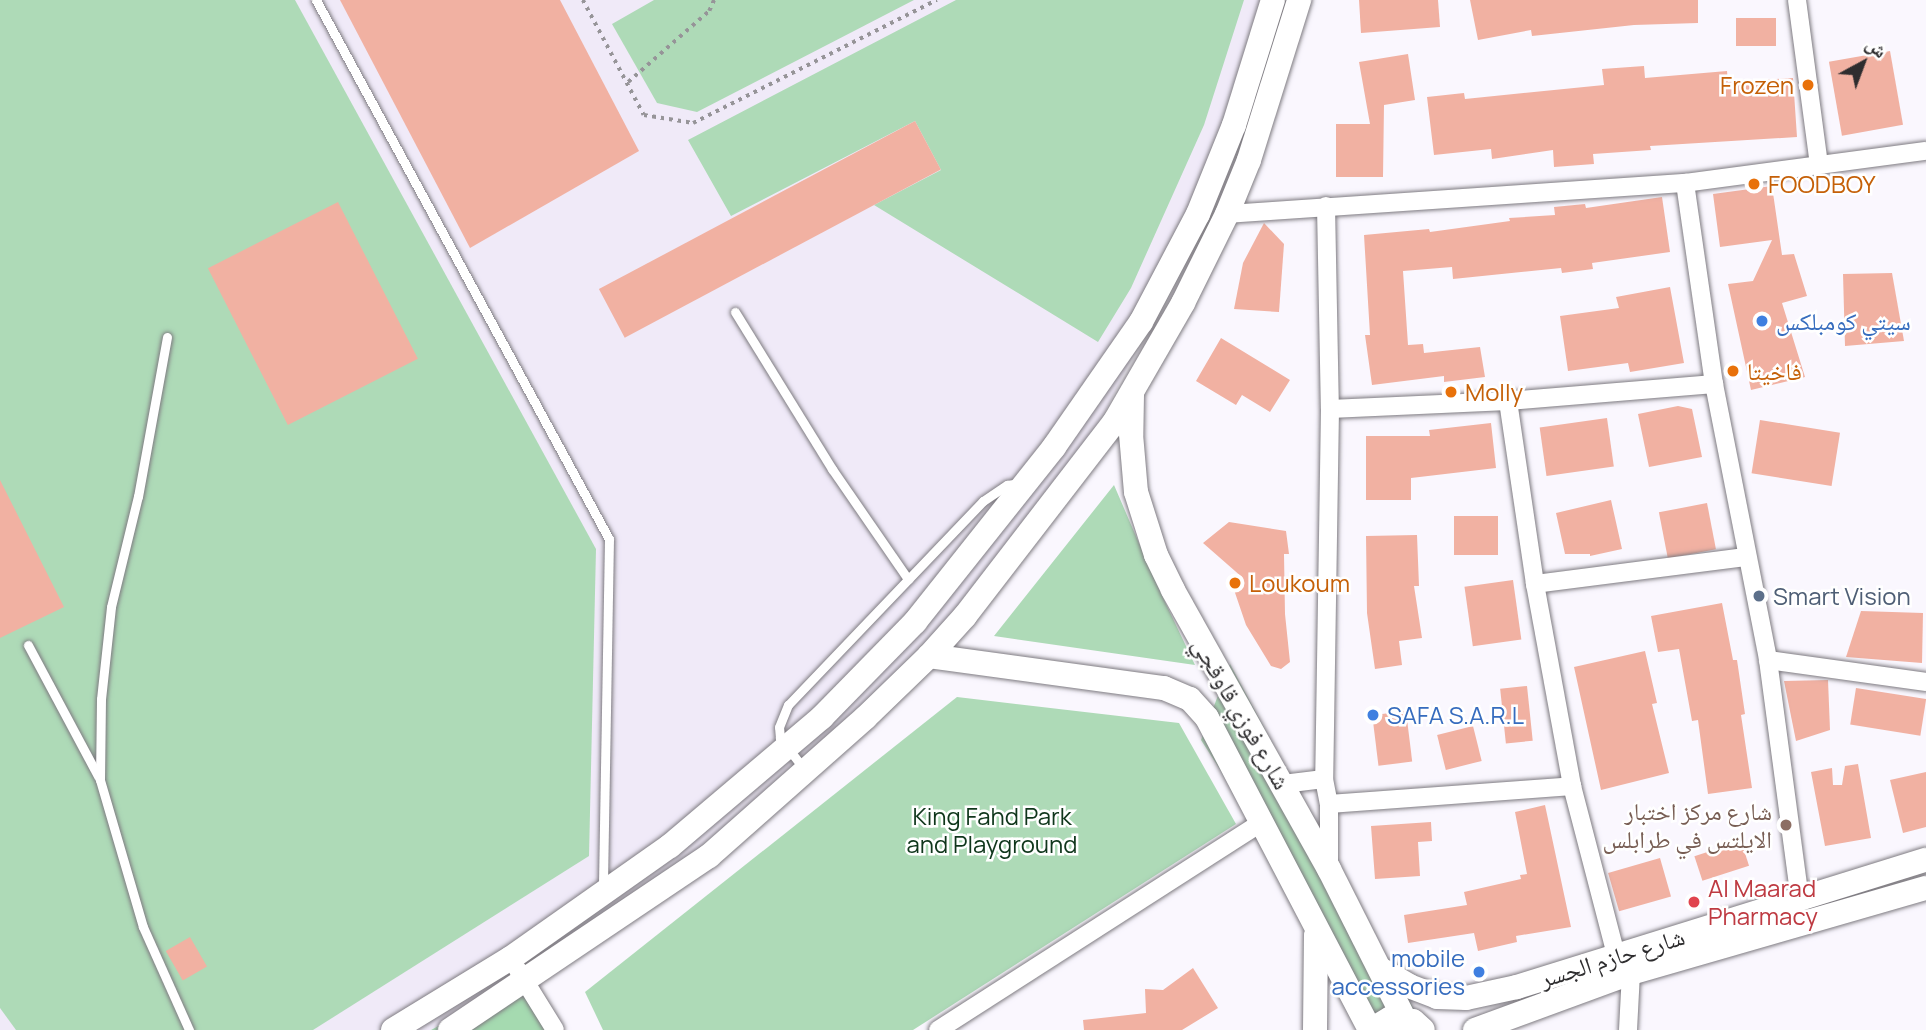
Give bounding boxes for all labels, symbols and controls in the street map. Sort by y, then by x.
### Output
north arrow [1828,28,1898,98]
text: ش [1861,31,1893,64]
place label: Frozen [1720,71,1794,99]
marker: Frozen [1800,77,1816,93]
place label: FOODBOY [1768,170,1876,198]
marker: FOODBOY [1746,176,1762,192]
place label: سيتي كومبلكس [1776,307,1911,335]
marker: سيتي كومبلكس [1754,313,1770,329]
place label: فاخيتا [1747,357,1802,385]
marker: فاخيتا [1725,363,1741,379]
place label: Molly [1465,378,1523,406]
marker: Molly [1443,384,1459,400]
place label: Loukoum [1249,569,1350,597]
marker: Loukoum [1227,575,1243,591]
place label: Smart Vision [1773,582,1911,610]
marker: Smart Vision [1751,588,1767,604]
street label: شارع فوزي قاوقجي [1187,632,1297,794]
place label: SAFA S.A.R.L [1387,701,1524,729]
marker: SAFA S.A.R.L [1365,707,1381,723]
place label: شارع مركز اختبار الايلتس في طرابلس [1602,797,1772,853]
park label: King Fahd Park and Playground [906,802,1078,858]
marker: شارع مركز اختبار الايلتس في طرابلس [1778,817,1794,833]
place label: Al Maarad Pharmacy [1708,874,1818,930]
marker: Al Maarad Pharmacy [1686,894,1702,910]
street label: شارع حازم الجسر [1536,921,1688,993]
place label: mobile accessories [1332,944,1465,1000]
marker: mobile accessories [1471,964,1487,980]

